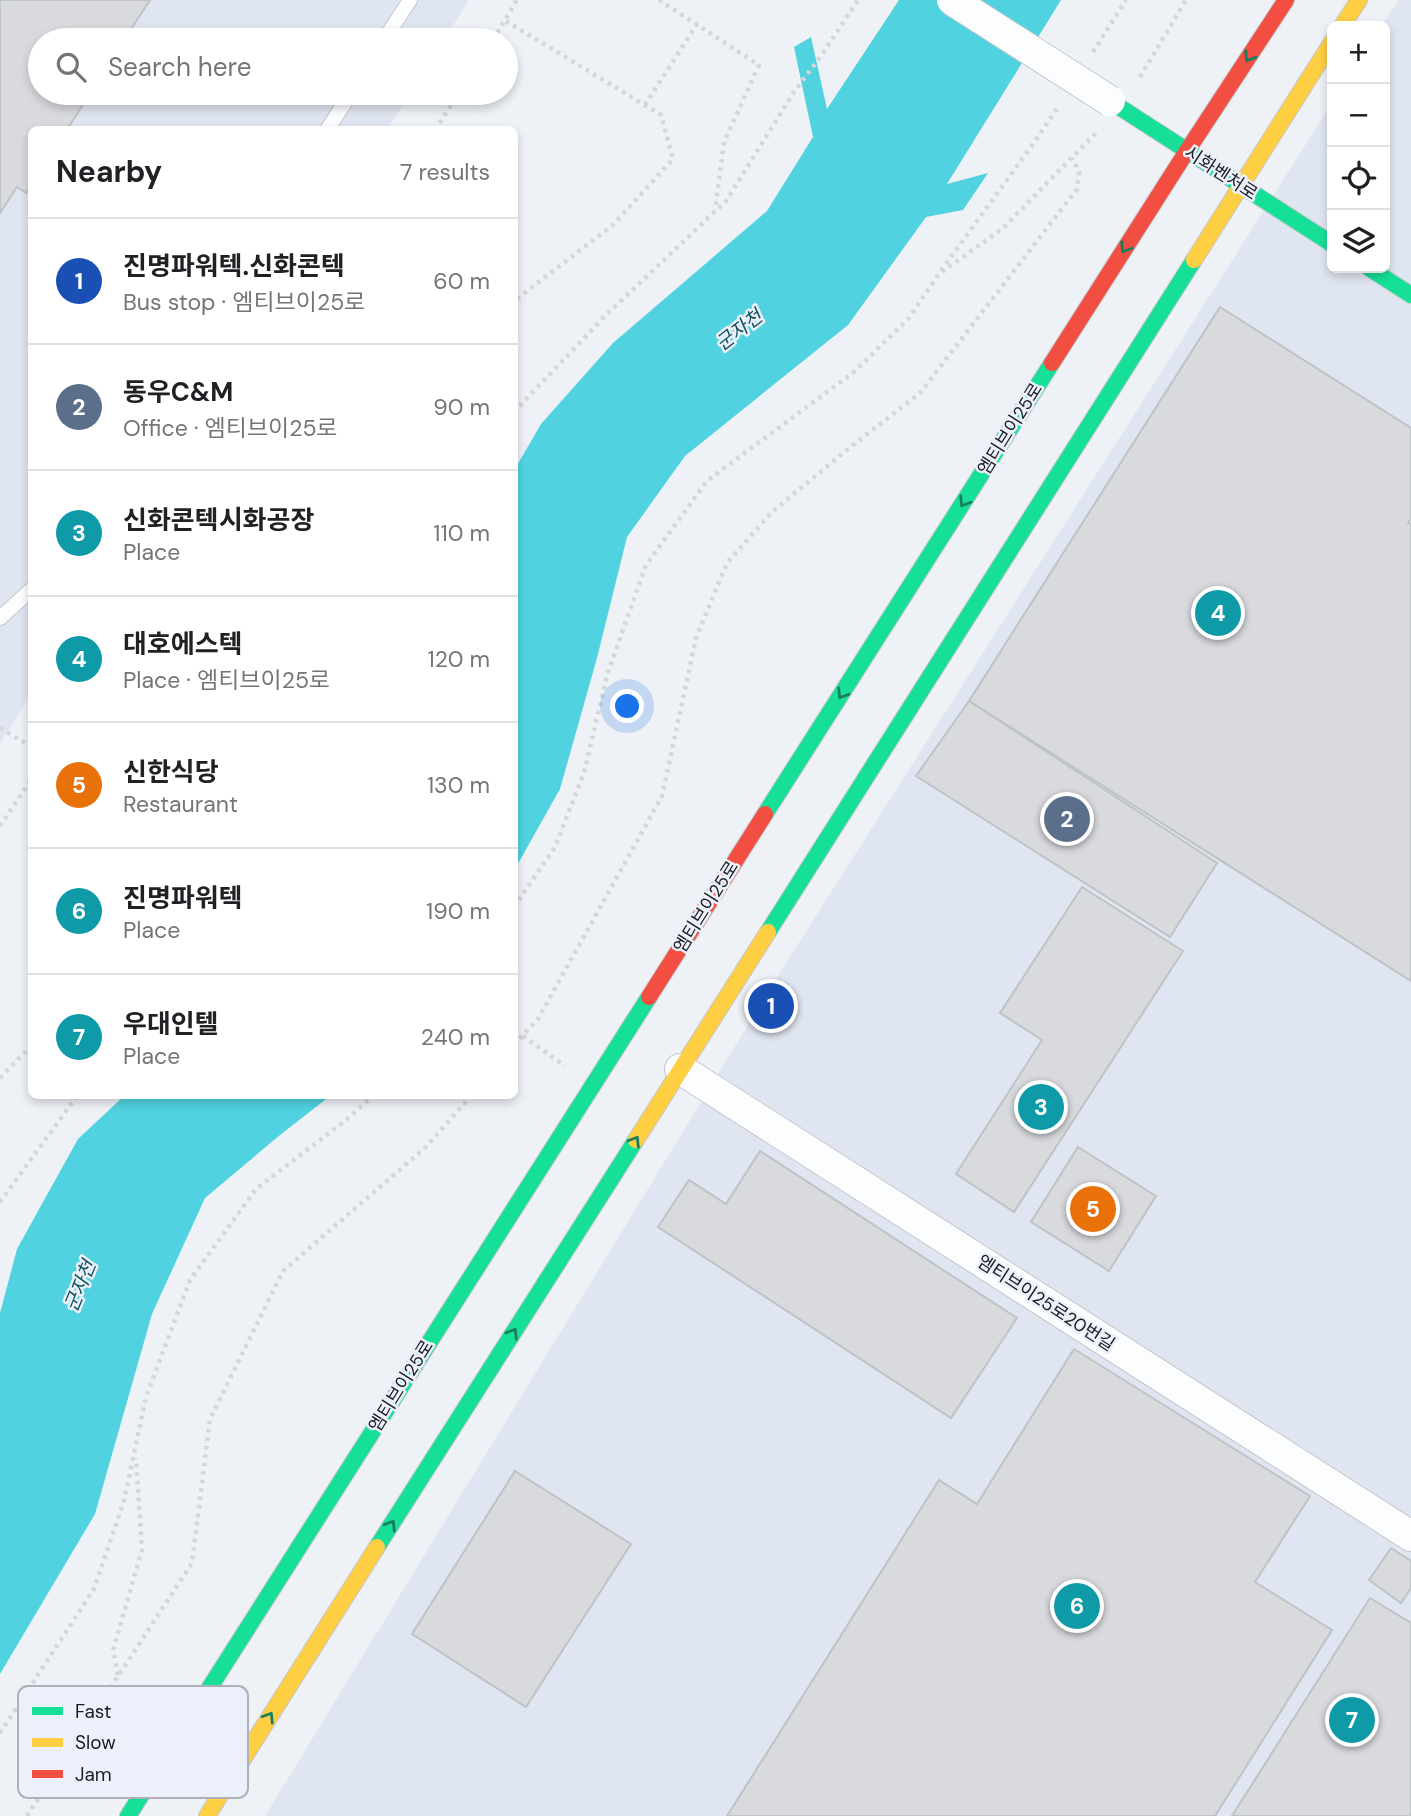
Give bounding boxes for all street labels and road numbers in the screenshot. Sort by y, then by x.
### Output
street label: 시화벤처로 [1180,140,1262,206]
street label: 엠티브이25로 [972,378,1048,480]
street label: 엠티브이25로 [668,856,744,958]
street label: 엠티브이25로20번길 [972,1249,1120,1357]
street label: 엠티브이25로 [363,1335,439,1437]

